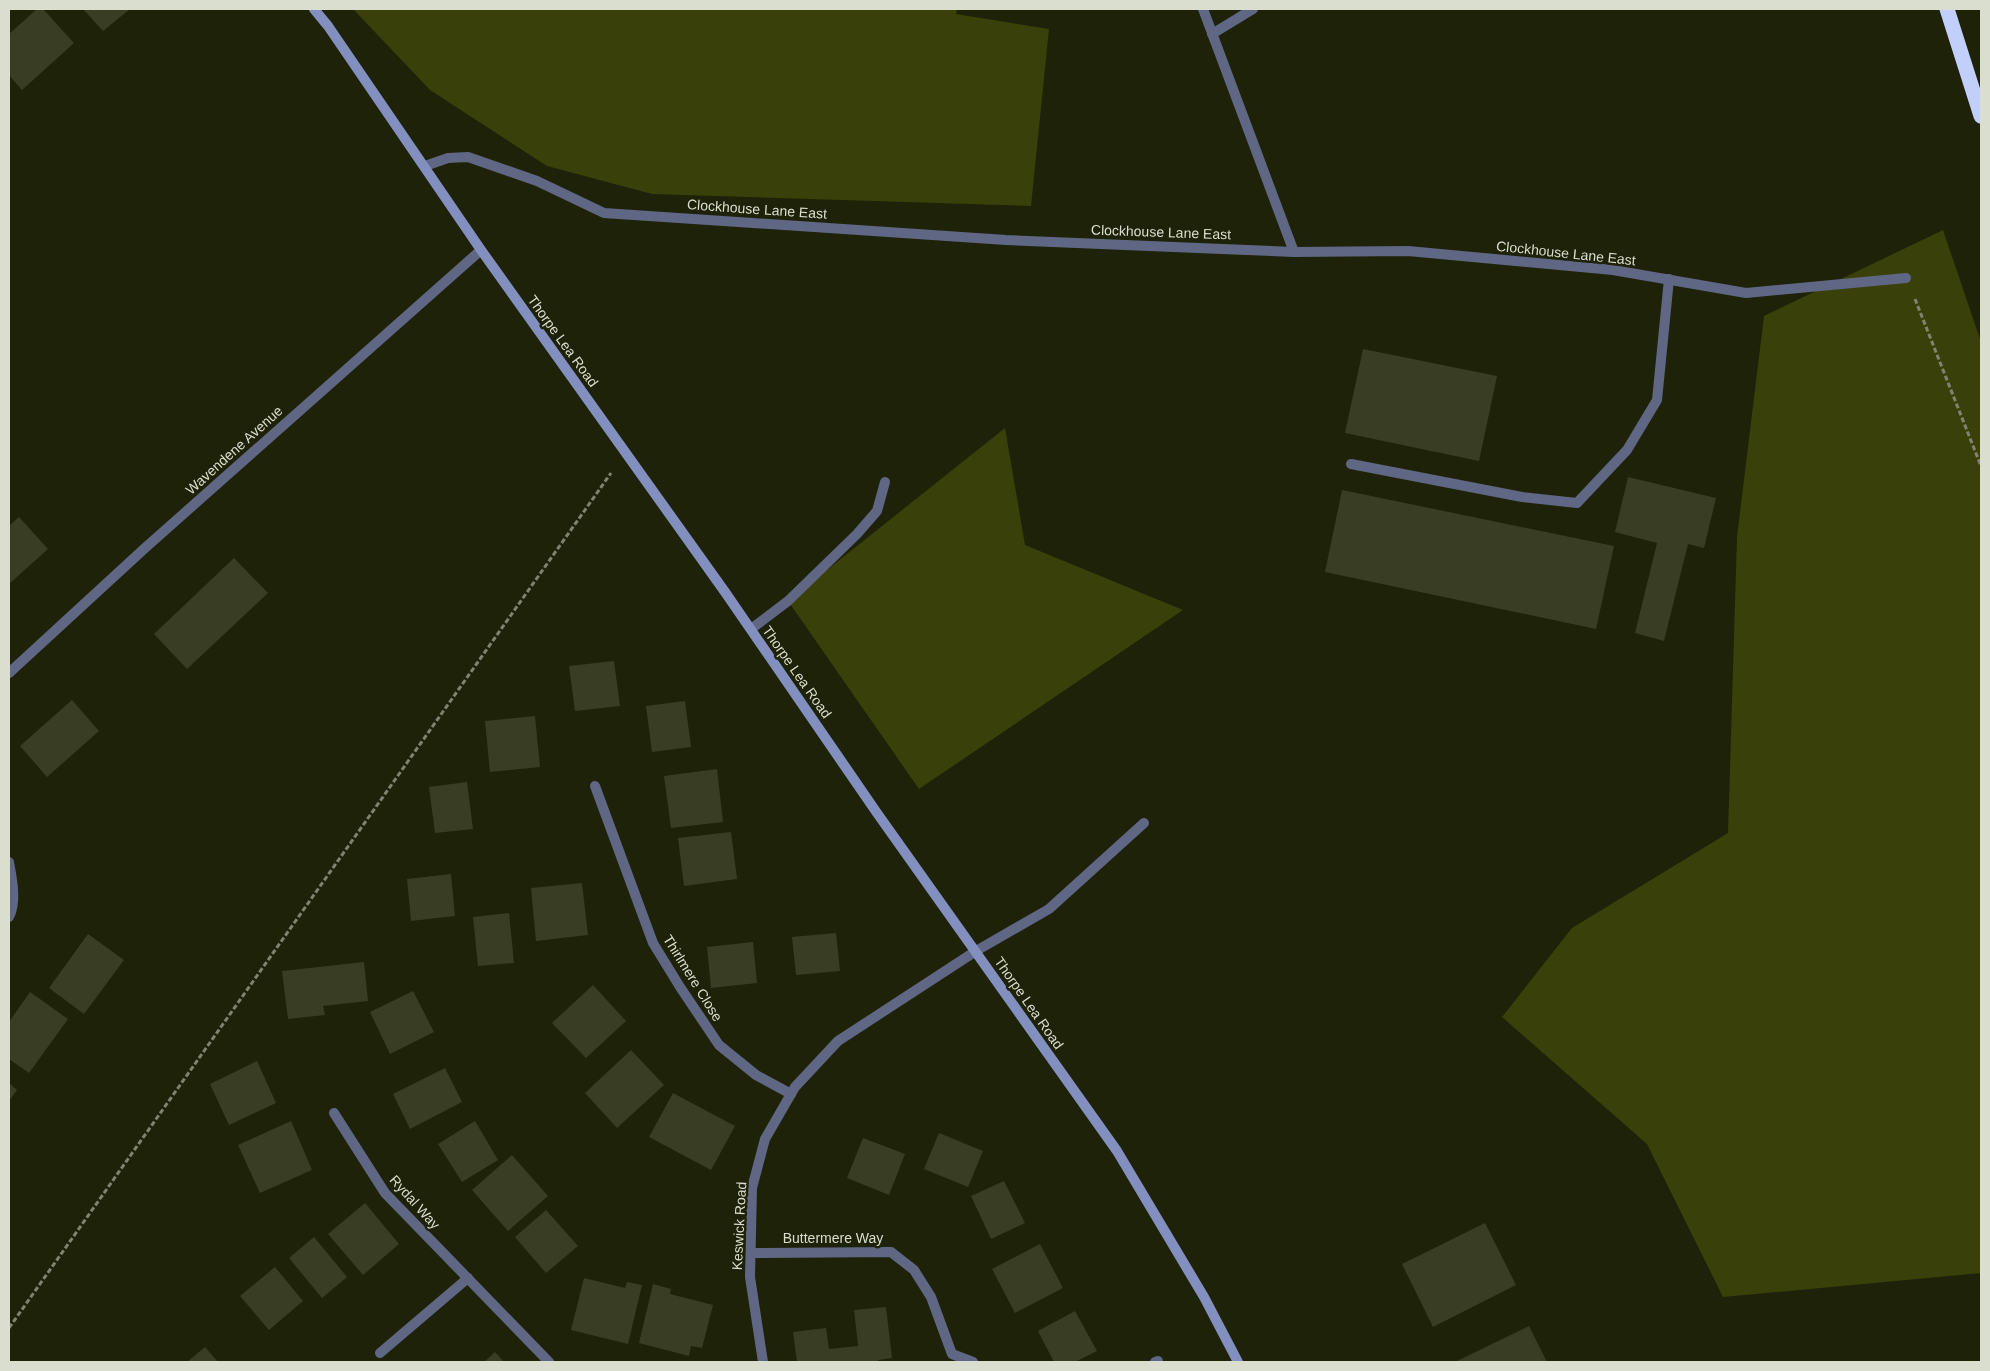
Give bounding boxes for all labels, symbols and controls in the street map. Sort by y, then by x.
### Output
street label: Clockhouse Lane East [687,196,828,222]
street label: Clockhouse Lane East [1091,222,1231,242]
street label: Clockhouse Lane East [1496,238,1637,268]
street label: Thorpe Lea Road [525,292,601,390]
street label: Wavendene Avenue [182,402,286,498]
street label: Thorpe Lea Road [759,623,835,721]
street label: Thirlmere Close [660,932,726,1024]
street label: Thorpe Lea Road [991,954,1067,1052]
street label: Rydal Way [387,1172,443,1232]
street label: Keswick Road [729,1181,749,1271]
street label: Buttermere Way [783,1230,883,1246]

